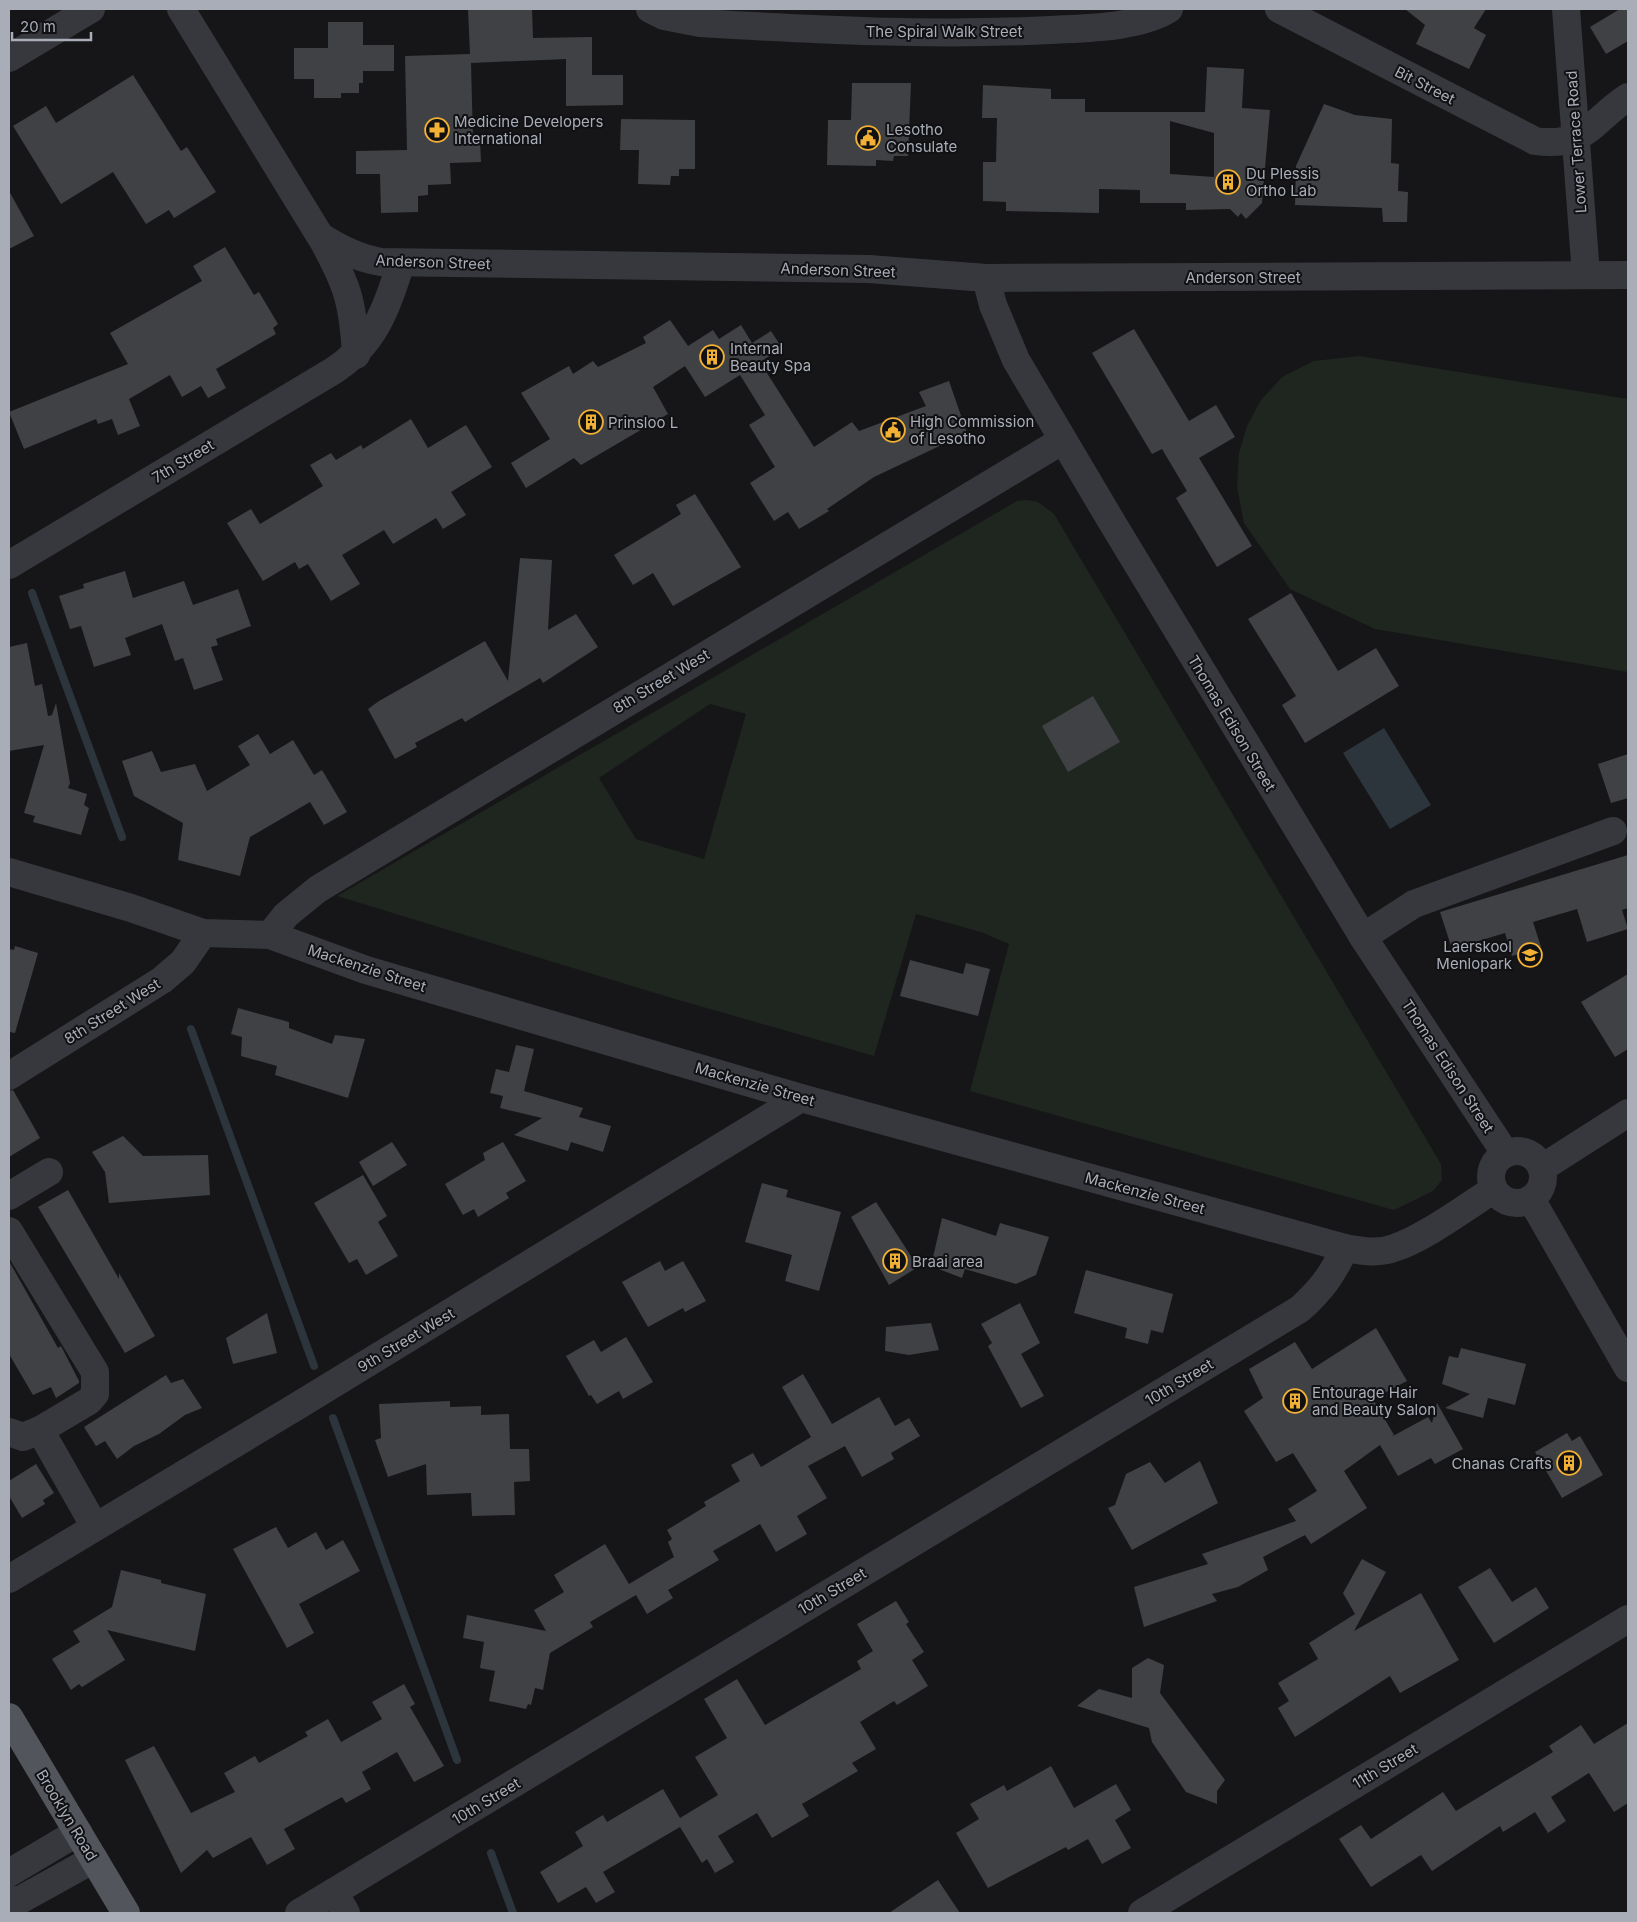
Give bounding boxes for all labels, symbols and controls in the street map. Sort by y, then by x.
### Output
scale bar [12,10,91,42]
text: 20 m [20,17,56,36]
street label: The Spiral Walk Street [866,22,1022,41]
street label: Bit Street [1392,62,1458,108]
street label: Lower Terrace Road [1562,70,1590,214]
place label: Medicine Developers International [454,112,604,148]
pharmacy icon: Medicine Developers International [424,117,450,143]
place label: Lesotho Consulate [886,120,957,156]
public building icon: Lesotho Consulate [855,125,881,151]
place label: Du Plessis Ortho Lab [1246,164,1319,200]
building icon: Du Plessis Ortho Lab [1215,169,1241,195]
street label: Anderson Street [375,250,491,274]
street label: Anderson Street [780,258,896,282]
street label: Anderson Street [1185,268,1301,287]
place label: Internal Beauty Spa [730,339,811,375]
building icon: Internal Beauty Spa [699,344,725,370]
building icon: Prinsloo L [578,409,604,435]
place label: High Commission of Lesotho [910,412,1034,448]
place label: Prinsloo L [608,413,678,432]
public building icon: High Commission of Lesotho [880,417,906,443]
street label: 7th Street [149,435,217,487]
street label: 8th Street West [609,645,713,717]
street label: Thomas Edison Street [1184,652,1280,795]
place label: Laerskool Menlopark [1436,937,1513,973]
street label: Mackenzie Street [305,940,429,996]
school or university icon: Laerskool Menlopark [1517,942,1543,968]
street label: 8th Street West [61,974,163,1048]
street label: Thomas Edison Street [1398,996,1498,1136]
street label: Mackenzie Street [693,1058,817,1110]
street label: Mackenzie Street [1083,1168,1207,1218]
building icon: Braai area [882,1248,908,1274]
place label: Braai area [912,1252,983,1271]
street label: 9th Street West [354,1304,458,1376]
street label: 10th Street [1141,1354,1217,1410]
place label: Entourage Hair and Beauty Salon [1312,1383,1436,1419]
building icon: Entourage Hair and Beauty Salon [1282,1388,1308,1414]
building icon: Chanas Crafts [1556,1450,1582,1476]
place label: Chanas Crafts [1452,1454,1552,1473]
street label: 10th Street [794,1563,870,1619]
street label: 11th Street [1349,1739,1421,1793]
street label: Brooklyn Road [32,1766,102,1864]
street label: 10th Street [448,1773,524,1829]

